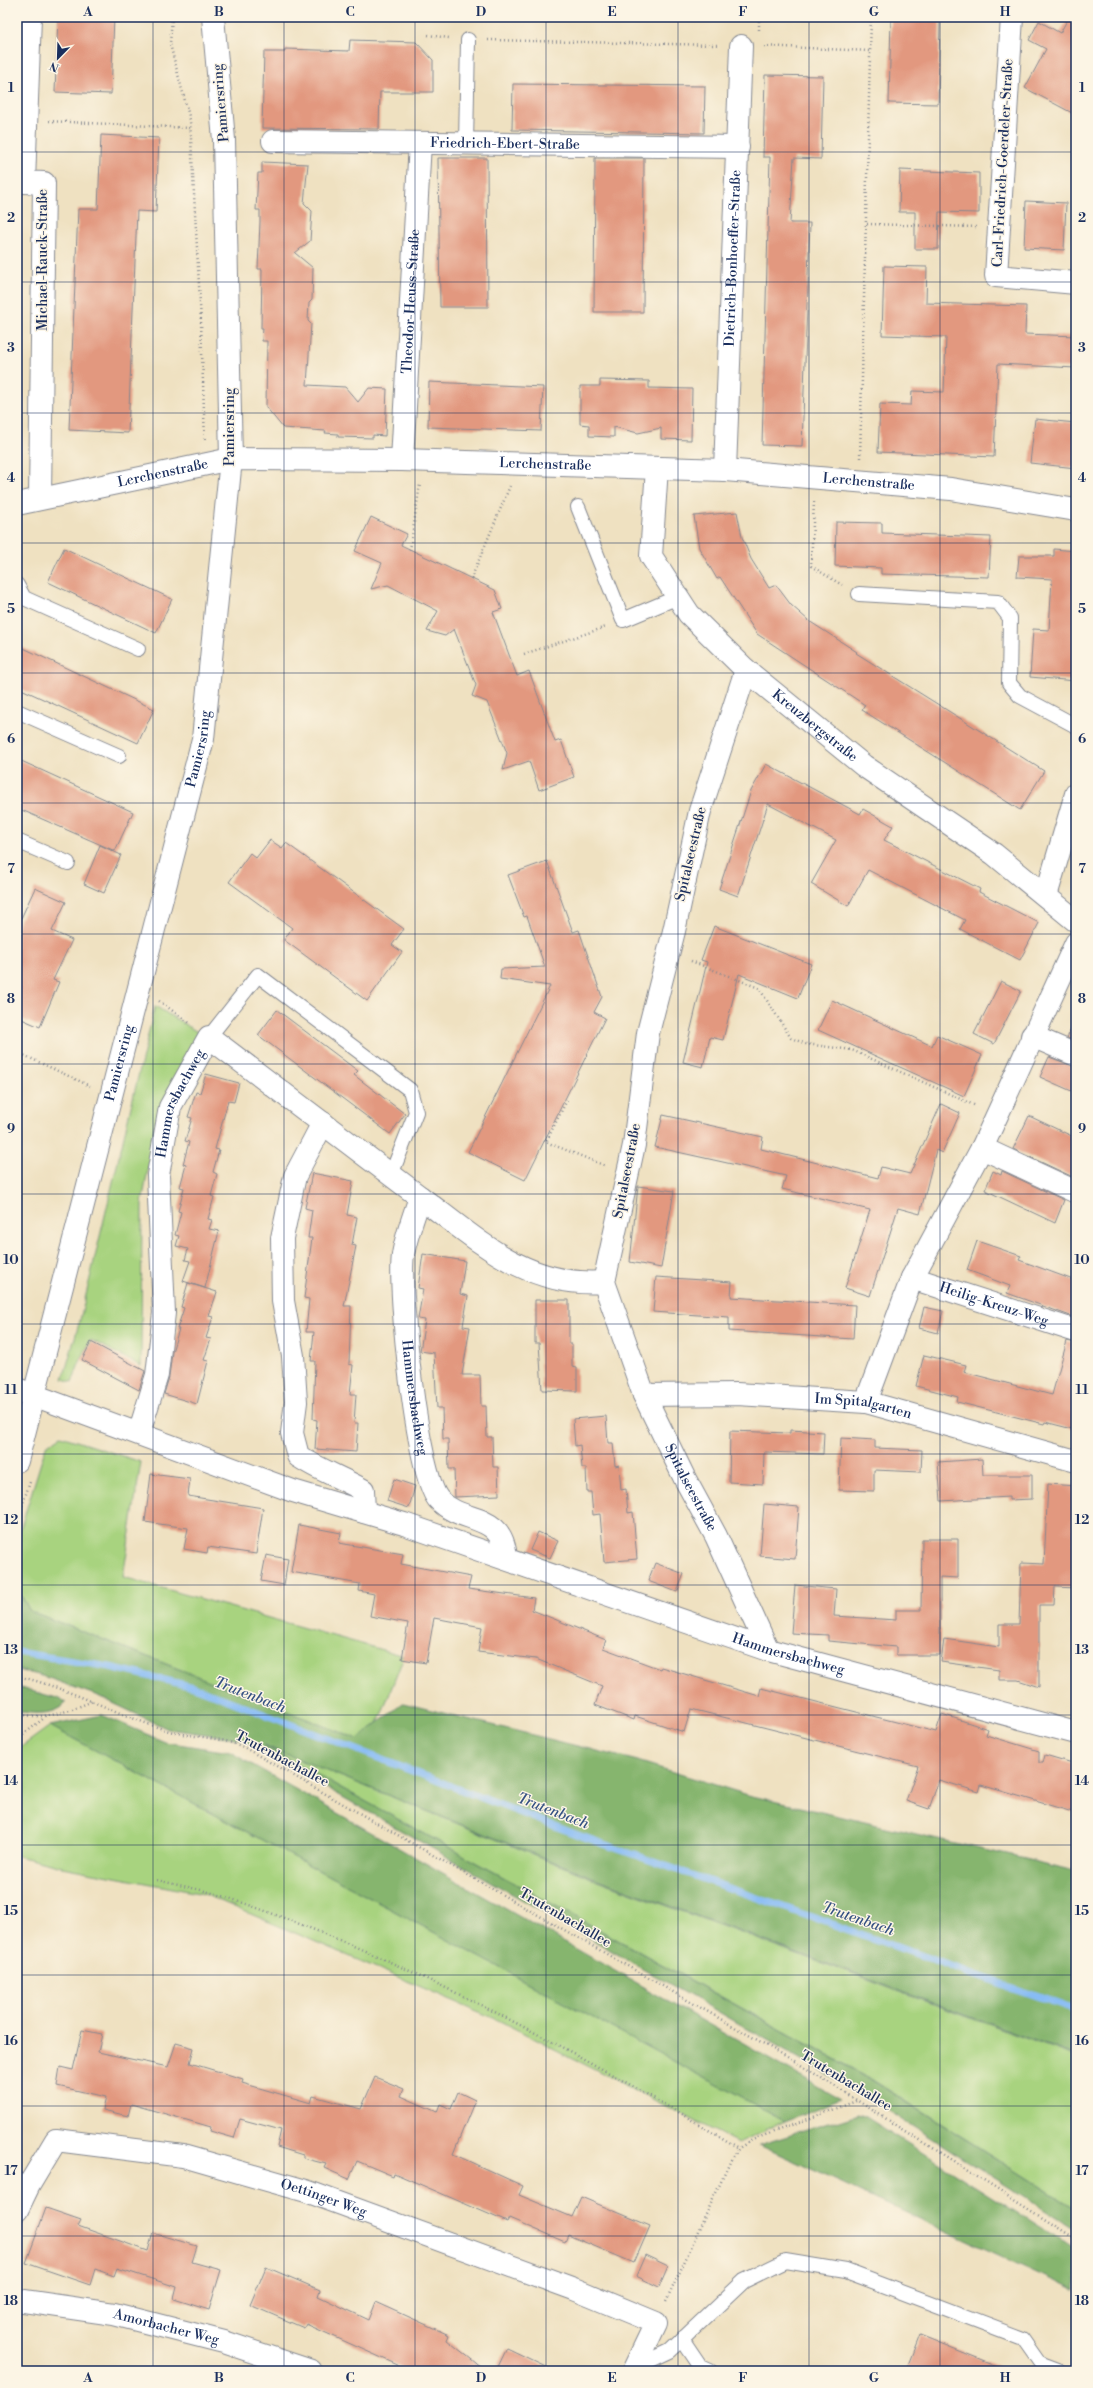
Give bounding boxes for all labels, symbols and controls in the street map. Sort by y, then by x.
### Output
text: A [82,4,93,20]
text: B [214,4,224,20]
text: C [345,4,355,20]
text: D [476,4,486,20]
text: E [607,4,617,20]
text: F [738,4,748,20]
text: G [869,4,880,20]
text: H [1000,4,1011,20]
north arrow [38,38,78,78]
text: N [47,58,61,74]
street label: Carl-Friedrich-Goerdeler-Straße [989,58,1017,268]
street label: Pamiersring [209,62,233,143]
text: 1 [8,80,15,96]
text: 1 [1079,80,1086,96]
street label: Friedrich-Ebert-Straße [430,134,580,154]
street label: Dietrich-Bonhoeffer-Straße [721,169,745,347]
street label: Michael-Rauck-Straße [34,189,52,331]
text: 2 [7,210,15,226]
text: 2 [1078,210,1086,226]
street label: Theodor-Heuss-Straße [398,228,424,374]
text: 3 [7,340,15,356]
text: 3 [1078,340,1086,356]
street label: Pamiersring [221,387,239,466]
street label: Lerchenstraße [499,454,592,475]
street label: Lerchenstraße [116,455,210,492]
street label: Lerchenstraße [822,469,915,495]
text: 4 [7,470,16,486]
text: 4 [1078,470,1087,486]
text: 5 [7,601,15,617]
text: 5 [1078,601,1086,617]
street label: Kreuzbergstraße [768,686,861,766]
street label: Pamiersring [182,709,215,790]
text: 6 [7,731,15,747]
text: 6 [1078,731,1086,747]
street label: Spitalseestraße [671,805,711,903]
text: 7 [7,861,15,877]
text: 7 [1078,861,1086,877]
text: 8 [7,991,15,1007]
text: 8 [1078,991,1086,1007]
street label: Pamiersring [101,1022,138,1103]
street label: Hammersbachweg [152,1045,210,1159]
text: 9 [7,1121,15,1137]
text: 9 [1078,1121,1086,1137]
street label: Spitalseestraße [609,1122,645,1220]
text: 10 [3,1252,19,1268]
text: 10 [1074,1252,1090,1268]
street label: Heilig-Kreuz-Weg [937,1278,1051,1331]
street label: Hammersbachweg [397,1339,432,1458]
text: 11 [5,1382,18,1398]
text: 11 [1076,1382,1089,1398]
street label: Im Spitalgarten [814,1390,914,1424]
street label: Spitalseestraße [660,1441,721,1535]
text: 12 [4,1512,18,1528]
text: 12 [1075,1512,1089,1528]
street label: Hammersbachweg [730,1629,847,1679]
text: 13 [4,1642,18,1658]
text: 13 [1075,1642,1089,1658]
water label: Trutenbach [211,1673,289,1718]
street label: Trutenbachallee [232,1727,332,1791]
text: 14 [4,1773,18,1789]
text: 14 [1075,1773,1089,1789]
water label: Trutenbach [514,1789,592,1834]
street label: Trutenbachallee [516,1884,614,1952]
water label: Trutenbach [819,1898,897,1940]
text: 15 [4,1903,18,1919]
text: 15 [1075,1903,1089,1919]
text: 16 [4,2033,18,2049]
text: 16 [1075,2033,1089,2049]
street label: Trutenbachallee [797,2047,895,2115]
text: 17 [4,2163,18,2179]
text: 17 [1075,2163,1089,2179]
street label: Oettinger Weg [278,2175,370,2222]
text: 18 [4,2293,18,2309]
text: 18 [1075,2293,1089,2309]
street label: Amorbacher Weg [111,2305,222,2350]
text: A [82,2370,93,2386]
text: B [214,2370,224,2386]
text: C [345,2370,355,2386]
text: D [476,2370,486,2386]
text: E [607,2370,617,2386]
text: F [738,2370,748,2386]
text: G [869,2370,880,2386]
text: H [1000,2370,1011,2386]

